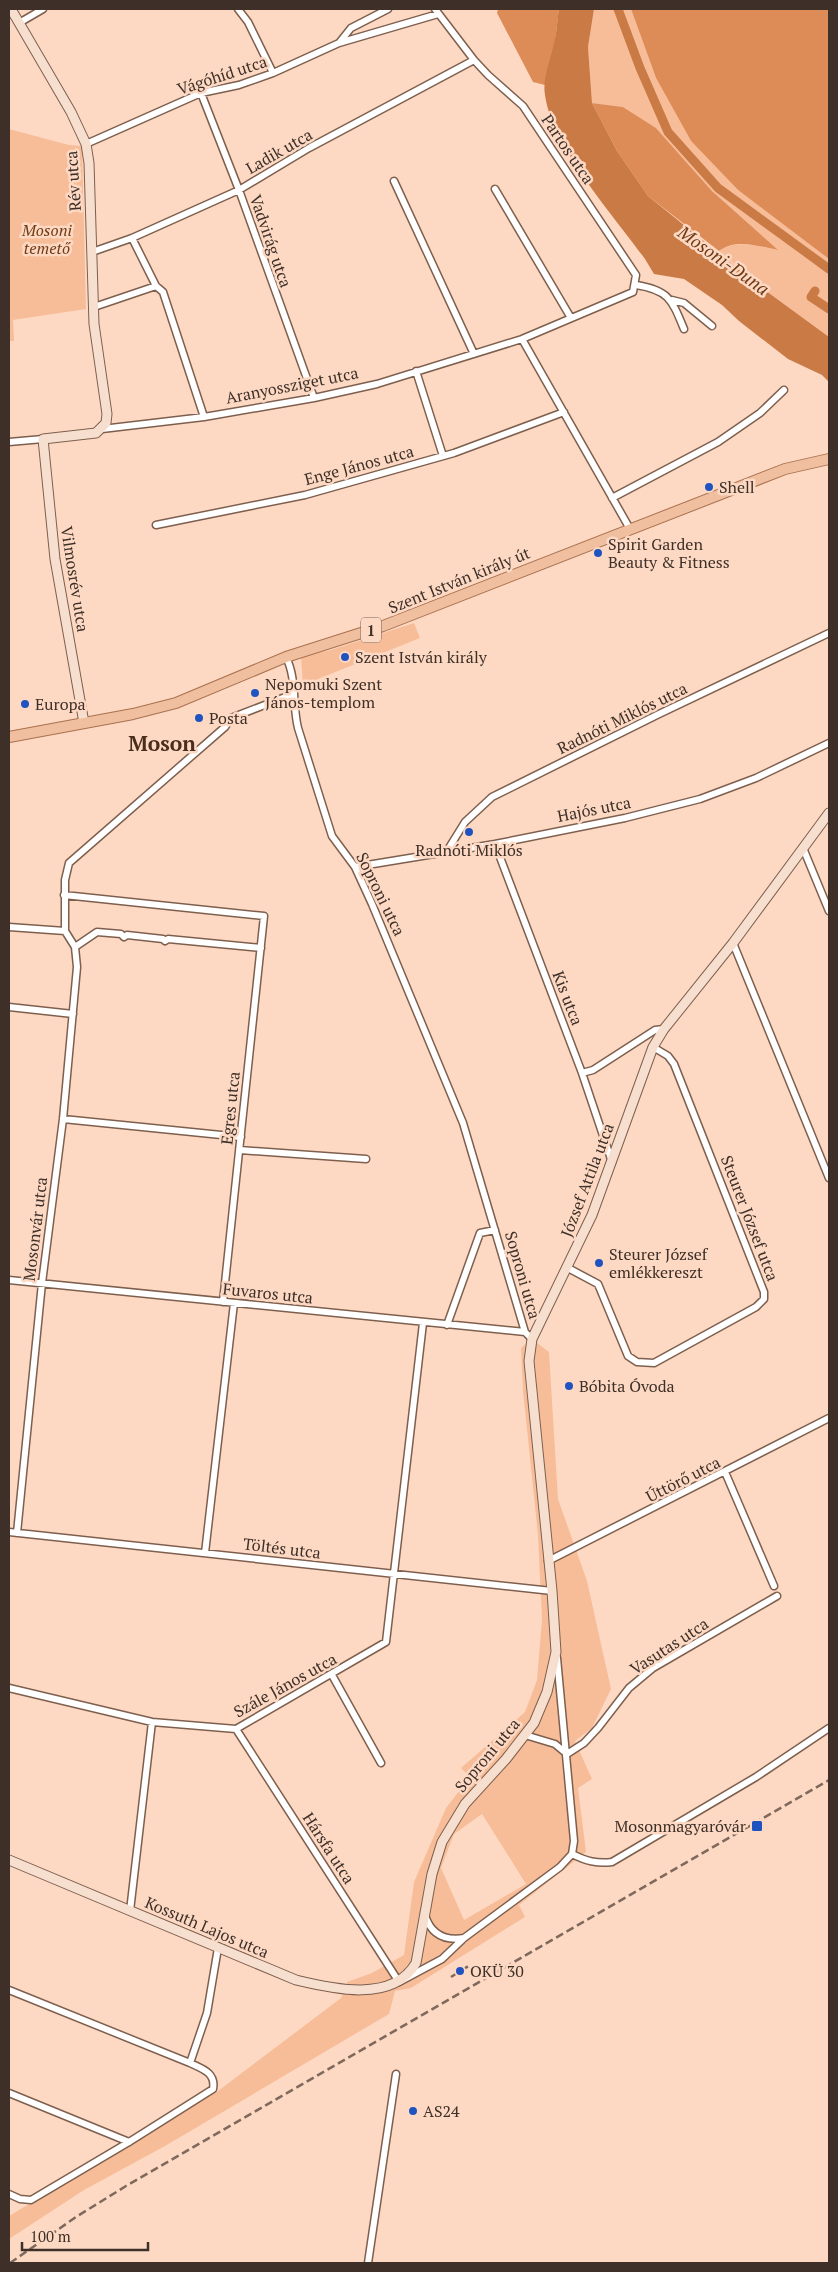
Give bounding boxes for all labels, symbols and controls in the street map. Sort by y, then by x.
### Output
street label: Vágóhíd utca [174,50,270,100]
street label: Partos utca [537,110,599,188]
street label: Ladik utca [242,123,316,179]
street label: Rév utca [60,150,86,212]
street label: Vadvirág utca [245,192,297,290]
park label: Mosoni temető [21,219,73,259]
water label: Mosoni-Duna [673,219,774,300]
street label: Aranyossziget utca [224,361,360,409]
street label: Enge János utca [302,440,416,490]
place label: Shell [719,476,755,498]
marker: Shell [703,481,715,493]
street label: Vilmosrév utca [56,525,94,633]
place label: Spirit Garden Beauty & Fitness [608,533,730,573]
street label: Szent István király út [385,542,533,618]
marker: Spirit Garden Beauty & Fitness [592,547,604,559]
road number: 1 [361,618,381,642]
place label: Szent István király [355,646,488,668]
marker: Szent István király [339,651,351,663]
place label: Nepomuki Szent János-templom [265,673,382,713]
street label: Radnóti Miklós utca [553,677,691,759]
marker: Nepomuki Szent János-templom [249,687,261,699]
place label: Europa [35,693,86,715]
marker: Europa [19,698,31,710]
place label: Posta [209,707,248,729]
marker: Posta [193,712,205,724]
district label: Moson [128,729,196,757]
street label: Hajós utca [555,791,633,827]
marker: Radnóti Miklós [463,826,475,838]
place label: Radnóti Miklós [415,839,523,861]
street label: Soproni utca [351,849,411,939]
street label: Kis utca [548,968,588,1028]
street label: Egres utca [215,1070,245,1146]
street label: József Attila utca [555,1120,619,1240]
street label: Steurer József utca [716,1152,784,1284]
street label: Mosonvár utca [18,1176,52,1282]
street label: Soproni utca [500,1229,546,1321]
place label: Steurer József emlékkereszt [609,1243,709,1283]
marker: Steurer József emlékkereszt [593,1257,605,1269]
street label: Fuvaros utca [222,1277,314,1309]
place label: Bóbita Óvoda [579,1375,675,1397]
marker: Bóbita Óvoda [563,1380,575,1392]
street label: Úttörő utca [642,1451,724,1507]
street label: Töltés utca [242,1532,322,1564]
street label: Vasutas utca [626,1612,712,1680]
street label: Szále János utca [230,1648,340,1722]
street label: Soproni utca [450,1713,524,1797]
street label: Hársfa utca [298,1808,360,1888]
place label: Mosonmagyaróvár [614,1815,747,1837]
marker: Mosonmagyaróvár [750,1819,764,1833]
street label: Kossuth Lajos utca [142,1891,272,1963]
place label: OKÜ 30 [470,1960,524,1982]
marker: OKÜ 30 [454,1965,466,1977]
place label: AS24 [423,2100,460,2122]
marker: AS24 [407,2105,419,2117]
scale bar [22,2220,149,2252]
text: 100 m [30,2226,71,2246]

